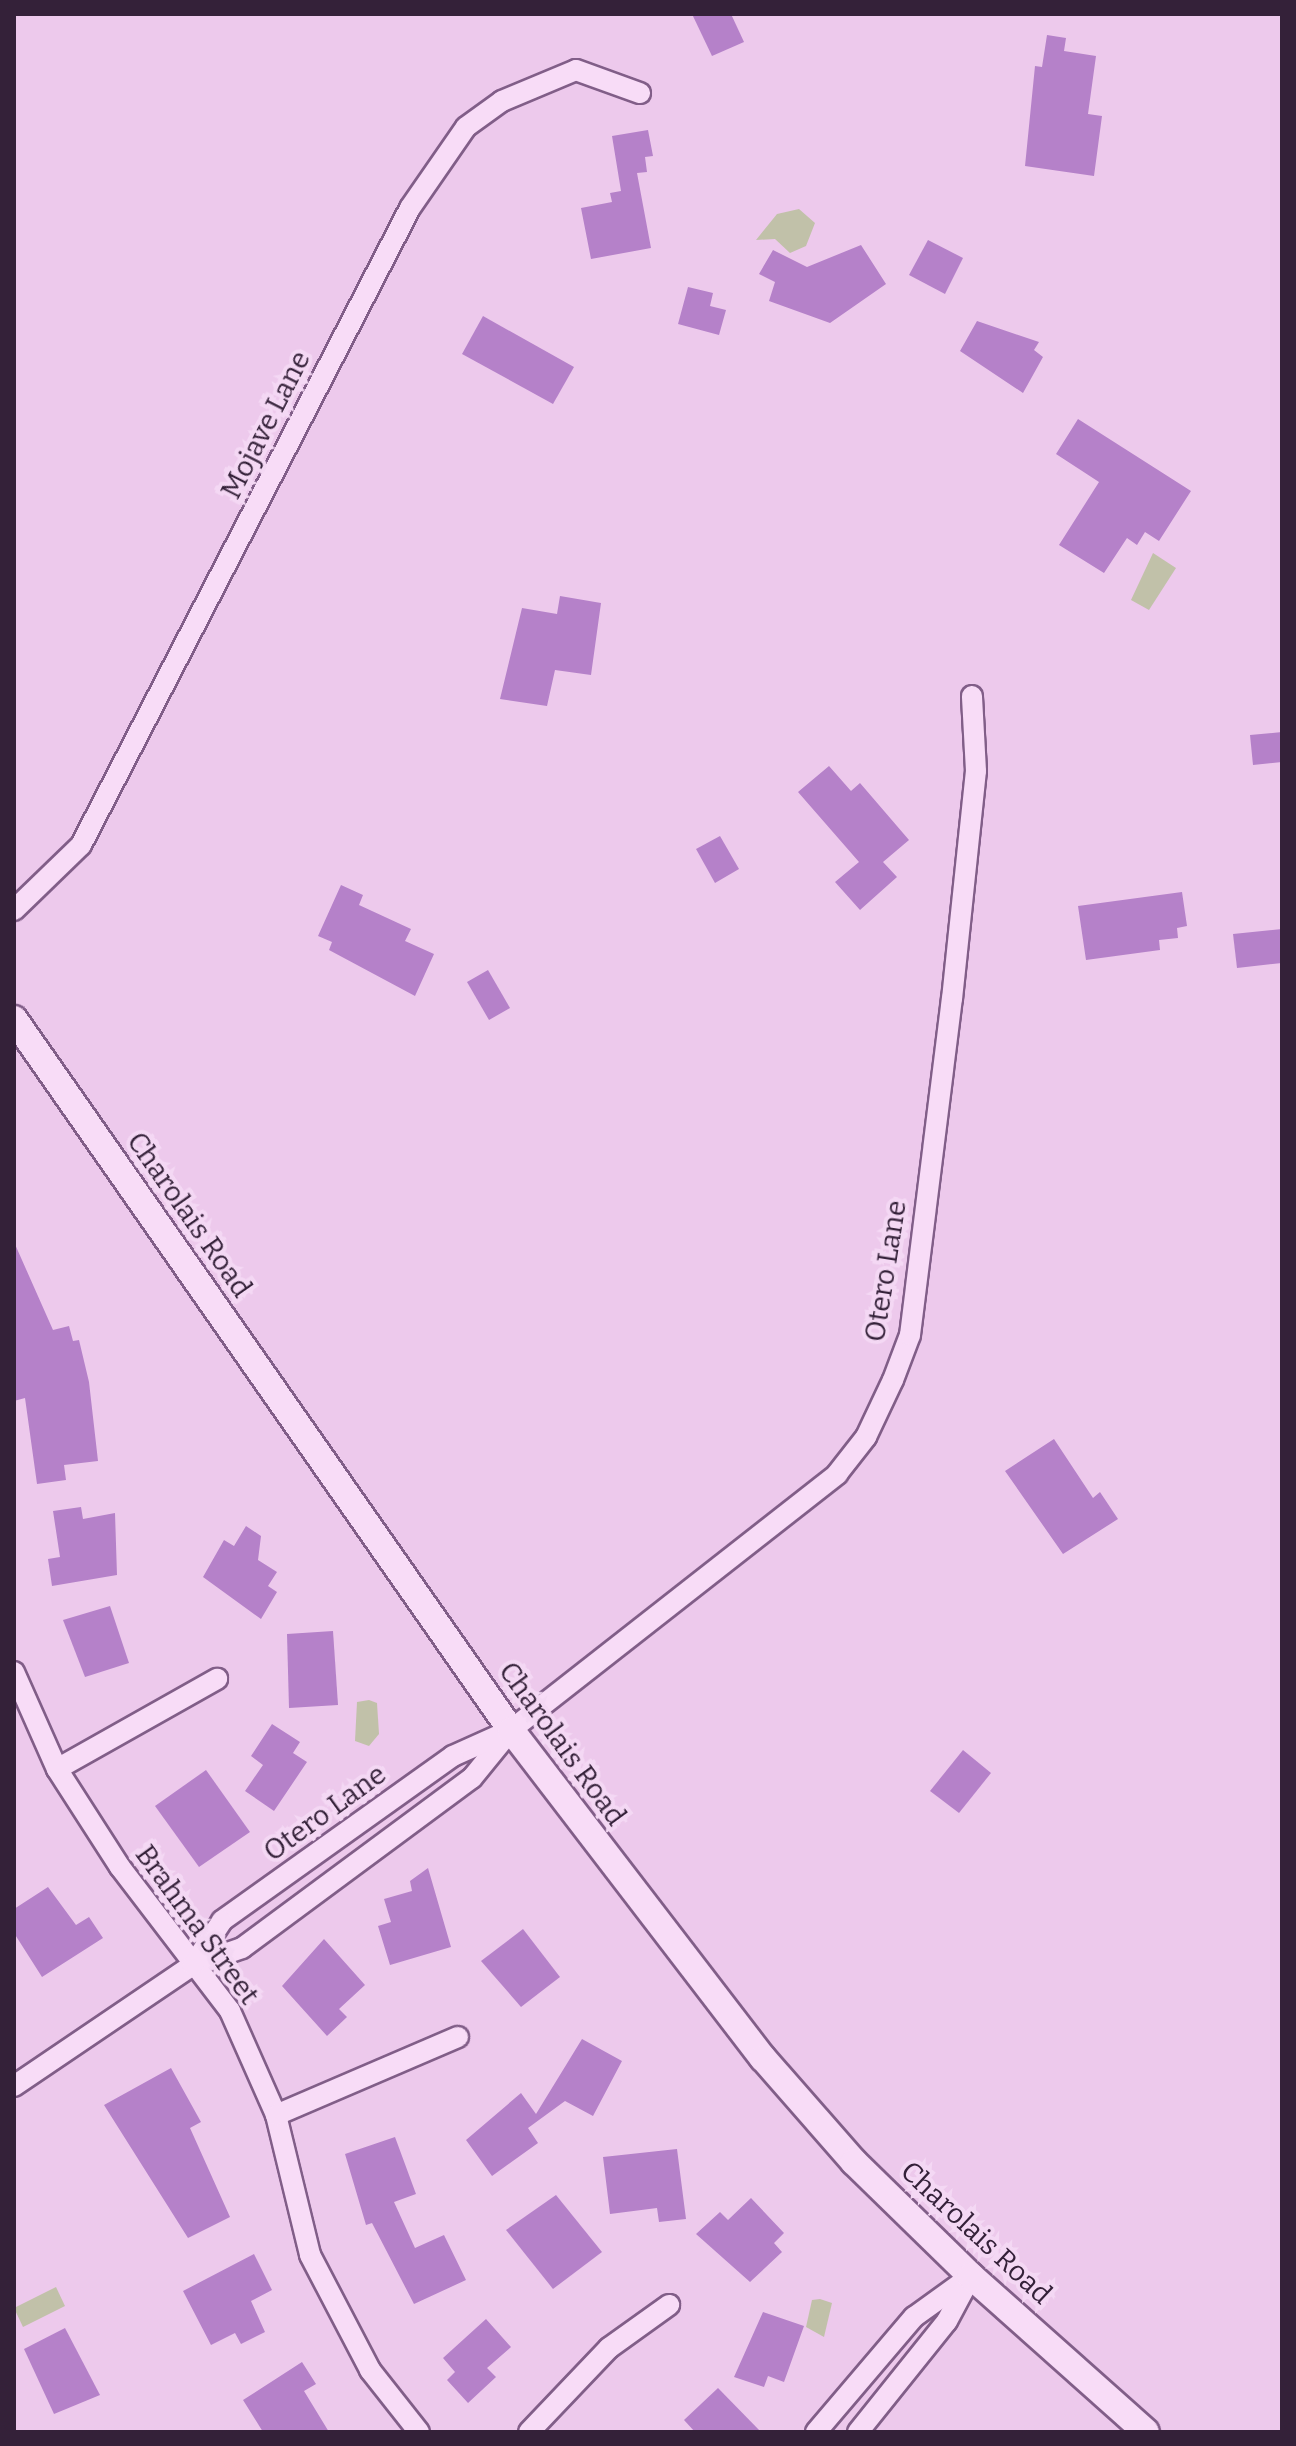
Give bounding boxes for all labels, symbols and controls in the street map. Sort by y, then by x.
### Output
street label: Mojave Lane [214,346,318,504]
street label: Charolais Road [120,1126,258,1304]
street label: Otero Lane [858,1198,914,1344]
street label: Charolais Road [491,1656,633,1832]
street label: Otero Lane [257,1757,393,1869]
street label: Brahma Street [128,1839,266,2011]
street label: Charolais Road [894,2155,1058,2311]

